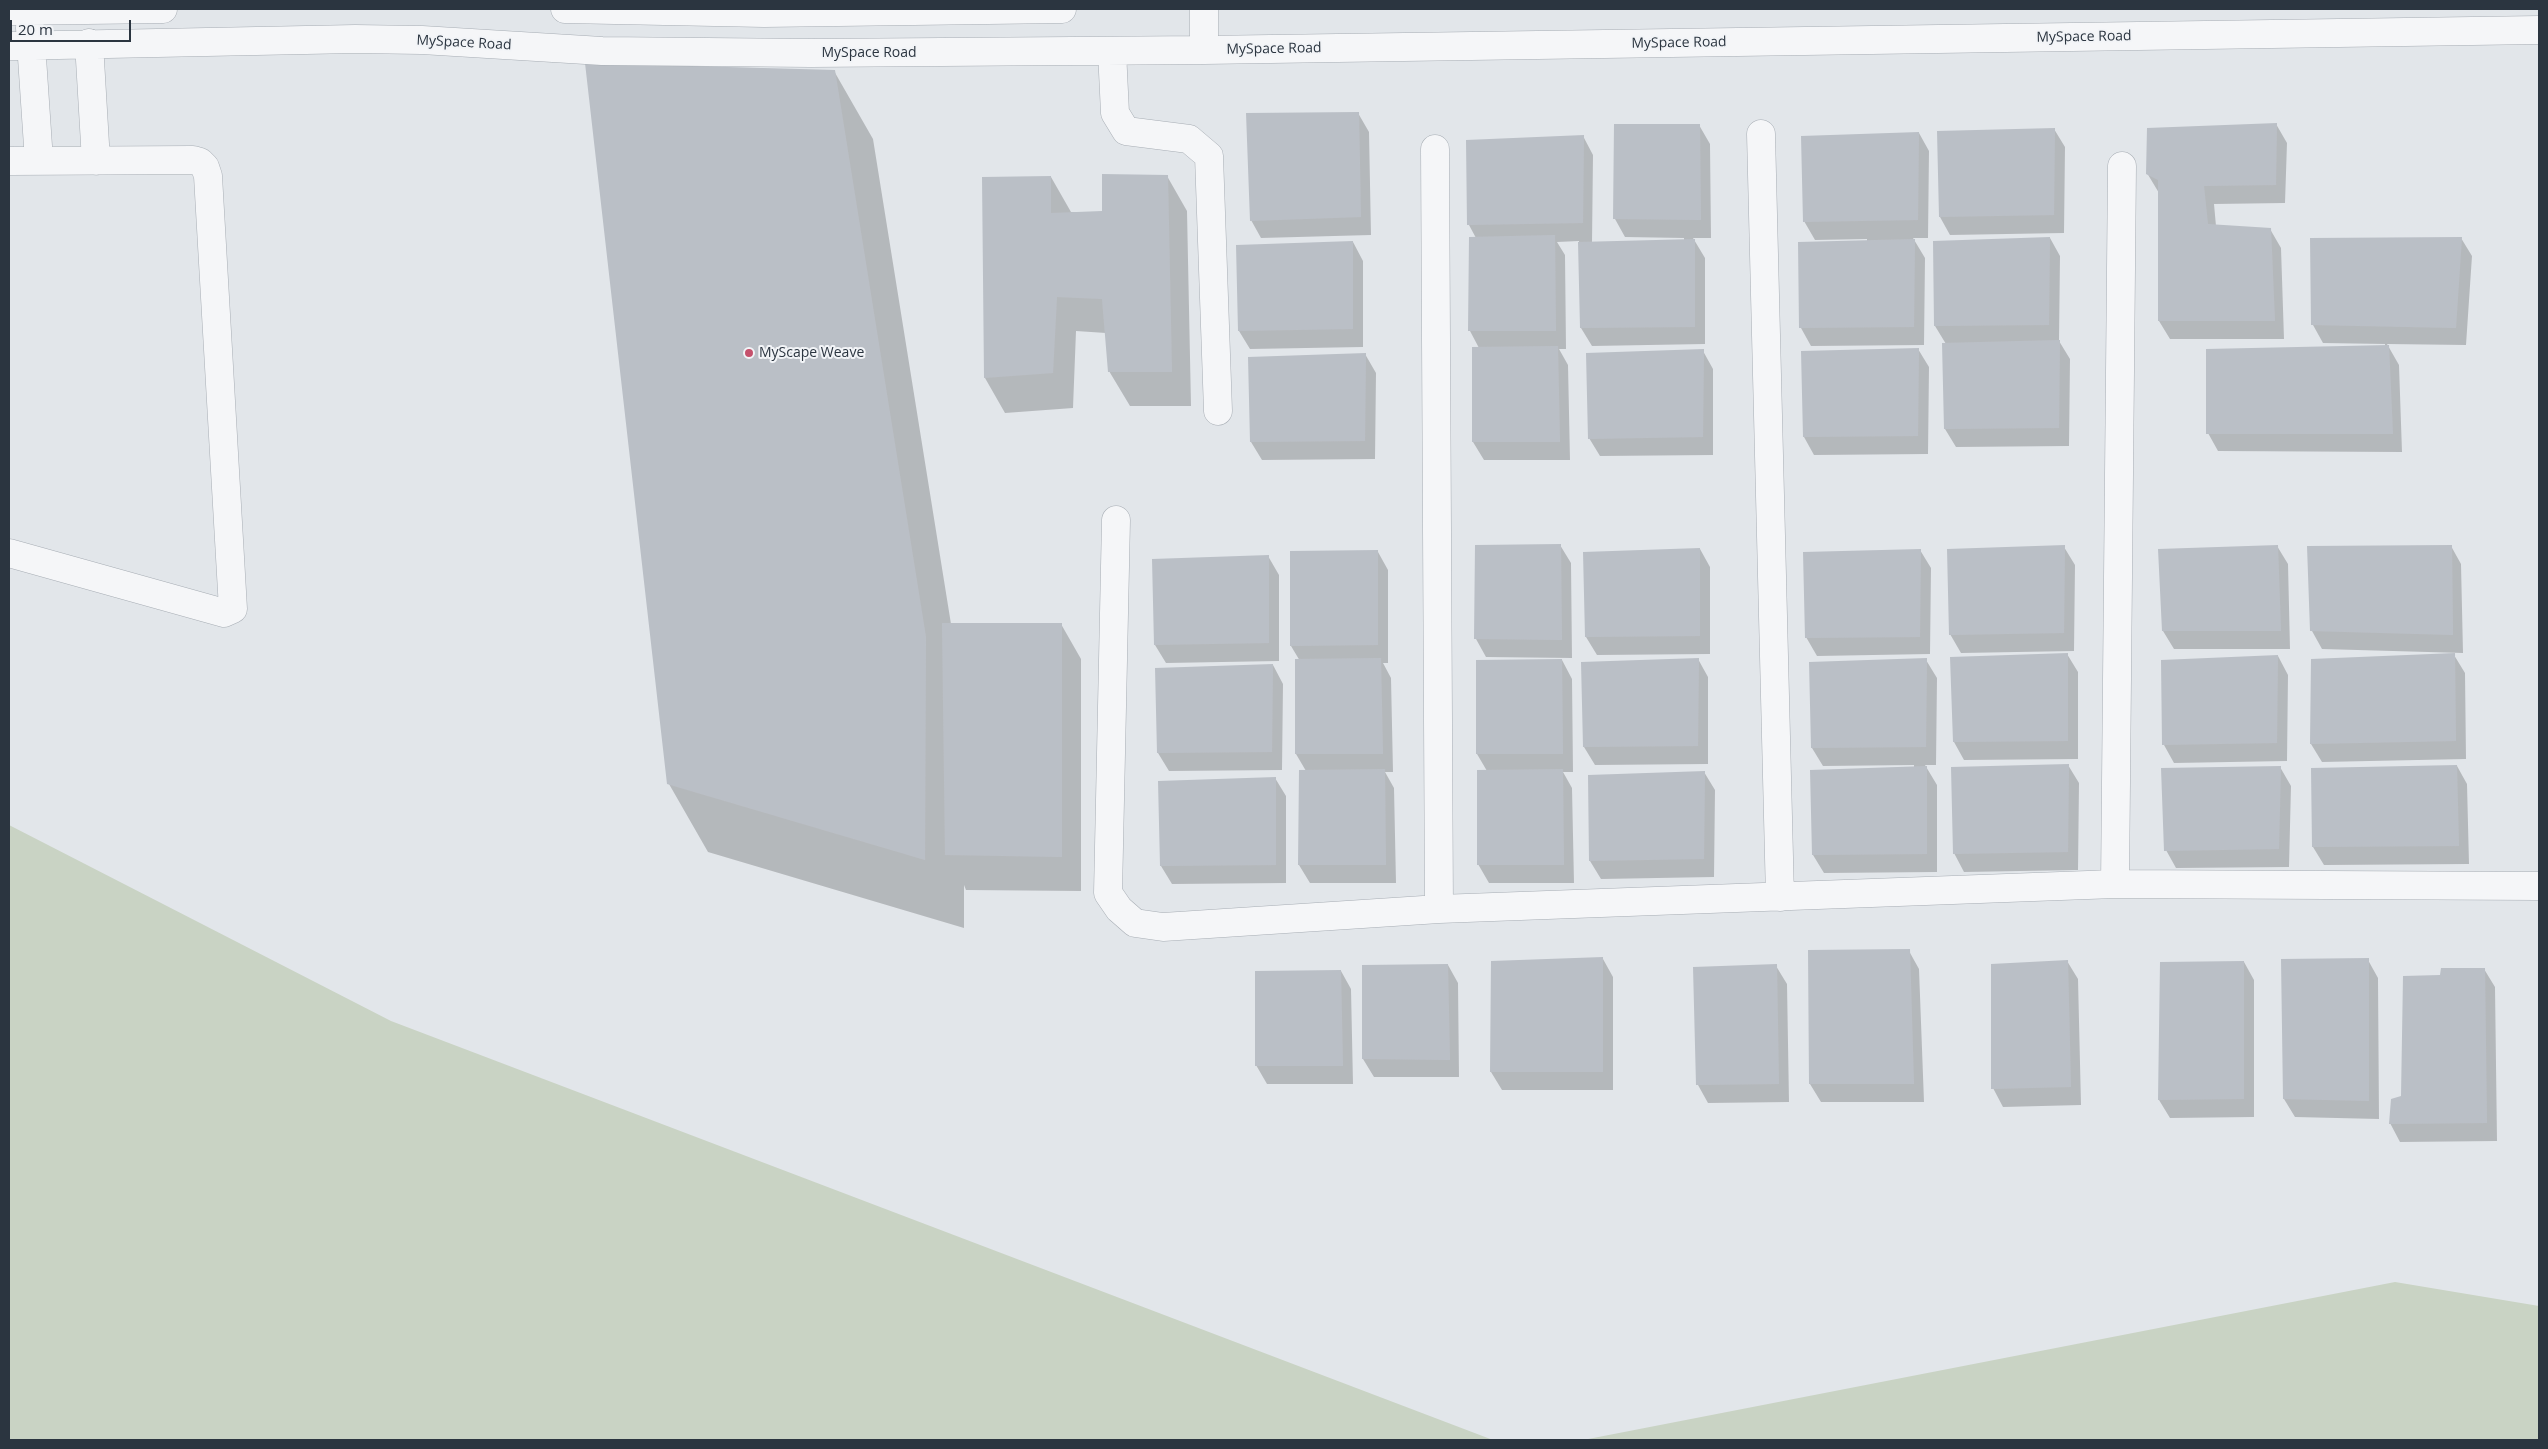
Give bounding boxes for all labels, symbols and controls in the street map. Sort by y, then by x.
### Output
scale bar [12,10,134,42]
text: 20 m [18,19,53,39]
street label: MySpace Road [2036,28,2132,46]
street label: MySpace Road [416,32,512,54]
street label: MySpace Road [1631,34,1727,52]
street label: MySpace Road [1226,40,1322,58]
street label: MySpace Road [821,45,917,61]
place label: MyScape Weave [759,345,864,361]
marker: MyScape Weave [743,347,755,359]

